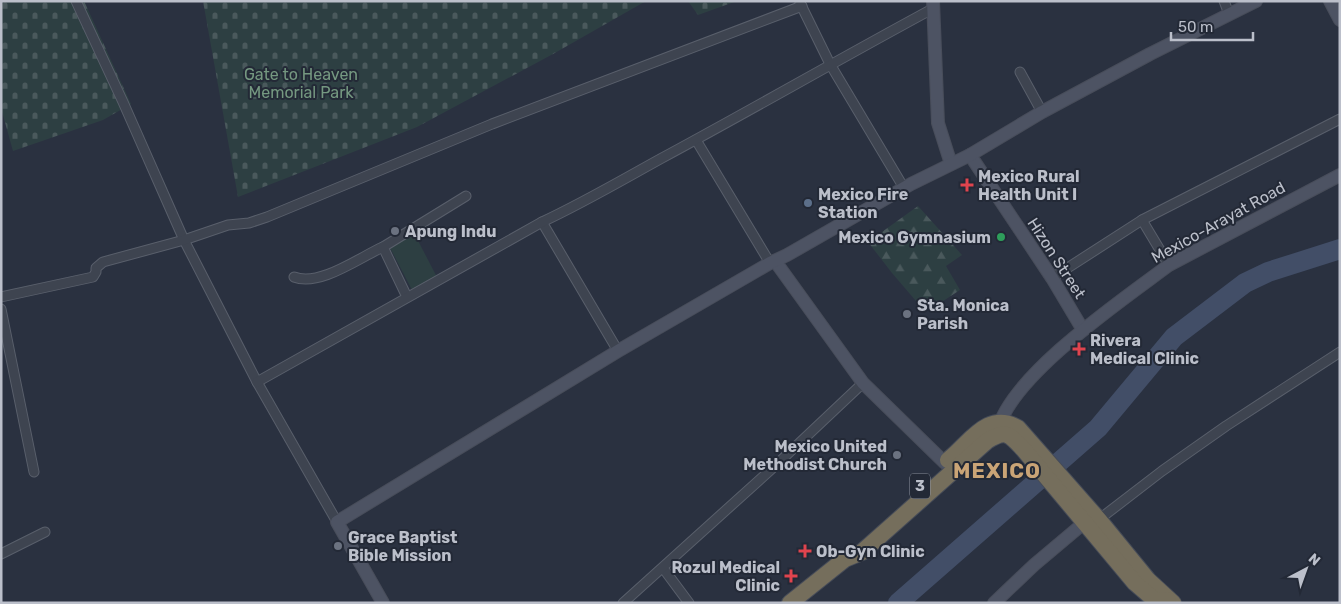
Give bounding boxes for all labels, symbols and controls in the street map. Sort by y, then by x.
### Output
scale bar [1171,10,1254,42]
text: 50 m [1178,18,1213,36]
park label: Gate to Heaven Memorial Park [244,65,358,102]
place label: Mexico Rural Health Unit I [978,167,1080,204]
marker: Mexico Rural Health Unit I [960,178,974,192]
street label: Mexico-Arayat Road [1148,178,1288,267]
place label: Mexico Fire Station [818,185,908,222]
marker: Mexico Fire Station [802,197,814,209]
street label: Hizon Street [1023,214,1090,302]
place label: Apung Indu [405,222,496,241]
marker: Apung Indu [389,225,401,237]
place label: Mexico Gymnasium [838,228,991,247]
marker: Mexico Gymnasium [995,231,1007,243]
place label: Sta. Monica Parish [917,296,1009,333]
marker: Sta. Monica Parish [901,308,913,320]
place label: Rivera Medical Clinic [1090,331,1199,368]
marker: Rivera Medical Clinic [1072,342,1086,356]
place label: Mexico United Methodist Church [743,437,887,474]
marker: Mexico United Methodist Church [891,449,903,461]
district label: MEXICO [953,458,1041,483]
road number: 3 [910,474,930,498]
place label: Grace Baptist Bible Mission [348,528,458,565]
marker: Grace Baptist Bible Mission [332,540,344,552]
place label: Ob-Gyn Clinic [816,542,925,561]
marker: Ob-Gyn Clinic [798,544,812,558]
north arrow [1281,544,1331,594]
text: N [1305,550,1324,569]
place label: Rozul Medical Clinic [671,558,780,595]
marker: Rozul Medical Clinic [784,569,798,583]

